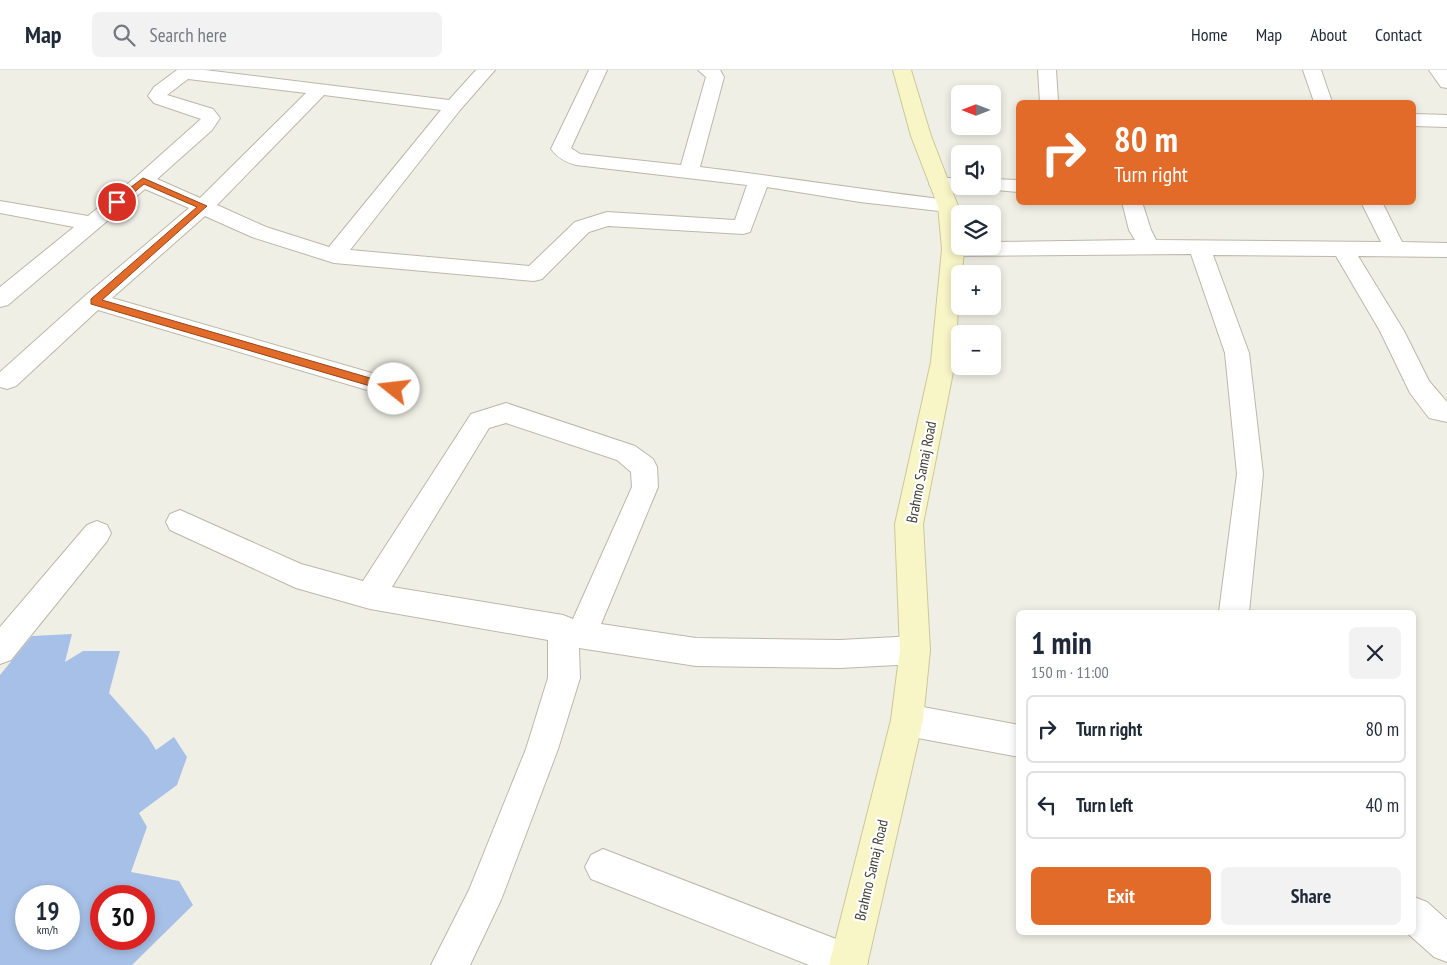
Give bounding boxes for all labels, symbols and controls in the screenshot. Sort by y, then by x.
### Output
search box [92,12,442,57]
text: Map [25,19,62,50]
icon: search [110,21,138,49]
text: Search here [150,23,227,47]
text: Home [1191,23,1228,46]
text: Map [1256,23,1282,46]
text: About [1310,23,1347,46]
text: Contact [1375,23,1422,46]
north arrow [951,85,1001,135]
map controls [951,85,1001,375]
text: 80 m [1114,116,1178,162]
icon: right [1031,120,1096,185]
button: sound [951,145,1001,195]
text: Turn right [1114,160,1188,188]
pin [96,181,138,223]
icon: arrive [103,188,131,216]
button: layers [951,205,1001,255]
button: + [951,265,1001,315]
button: − [951,325,1001,375]
position arrow [367,362,419,414]
street label: Brahmo Samaj Road [902,419,940,525]
text: 1 min [1031,623,1092,662]
button: close [1349,627,1401,679]
text: 150 m · 11:00 [1031,662,1109,682]
icon: right [1033,715,1061,743]
text: Turn right [1076,717,1142,741]
text: 80 m [1366,717,1399,741]
icon: left [1033,791,1061,819]
text: Turn left [1076,793,1133,817]
text: 40 m [1366,793,1399,817]
street label: Brahmo Samaj Road [850,817,892,923]
button: Exit [1031,867,1211,925]
button: Share [1221,867,1401,925]
speed limit sign: 30 [90,885,155,950]
text: 19 [36,895,59,927]
text: km/h [37,922,58,937]

